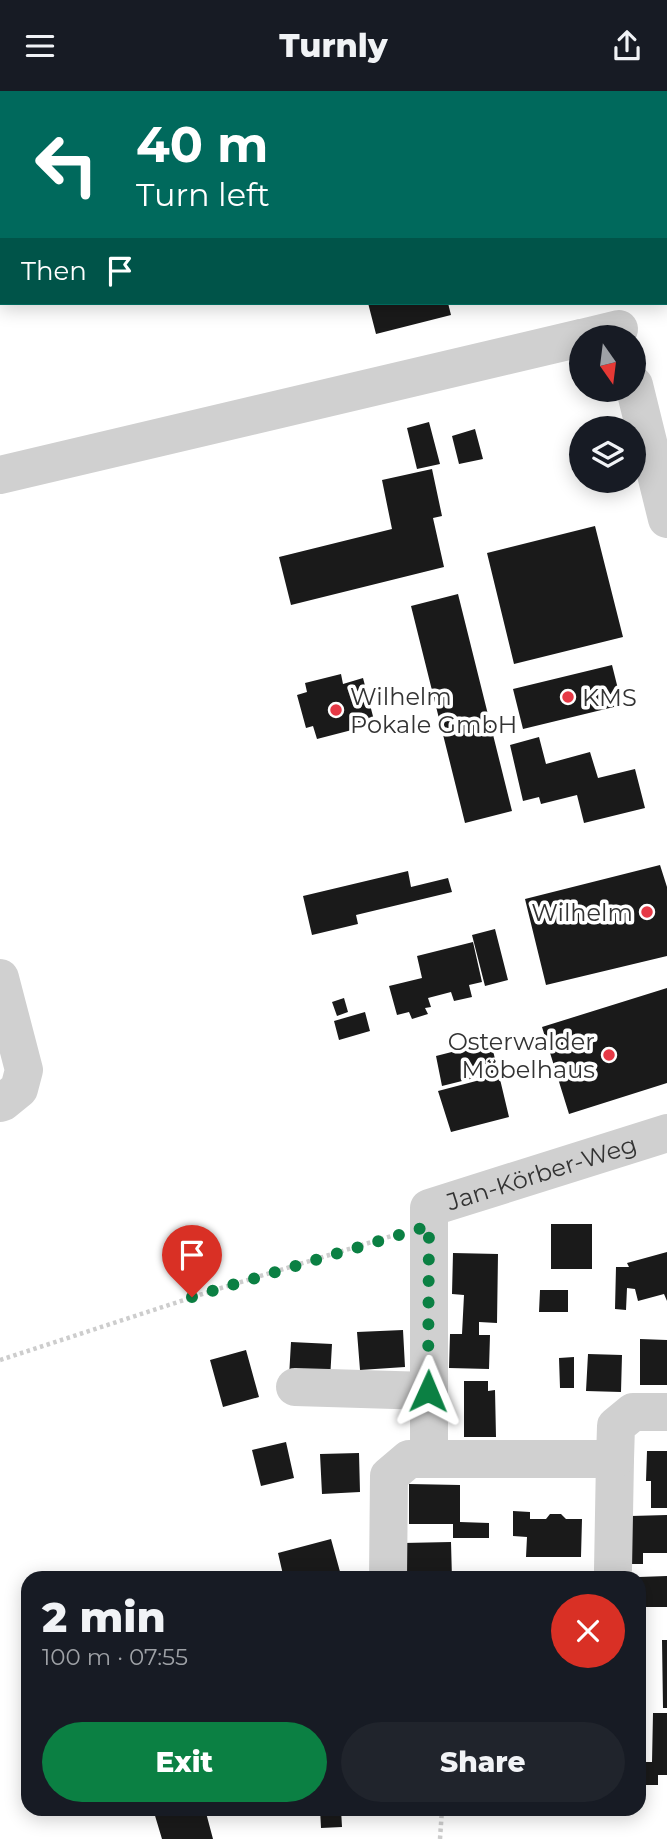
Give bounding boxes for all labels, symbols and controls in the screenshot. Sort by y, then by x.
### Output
text: Turnly [279,26,388,65]
icon: menu [21,27,59,65]
icon: share [608,27,646,65]
text: 40 m [136,115,268,174]
icon: left [21,119,112,210]
text: Turn left [136,175,270,214]
icon: arrive [101,252,139,290]
text: Then [21,255,87,287]
north arrow [569,325,646,403]
map controls [569,325,646,493]
button: layers [569,416,646,493]
place label: Wilhelm Pokale GmbH [350,682,517,739]
place label: KMS [582,683,637,712]
marker: KMS [560,689,576,705]
marker: Wilhelm Pokale GmbH [328,702,344,718]
place label: Wilhelm [531,898,633,927]
marker: Wilhelm [639,904,655,920]
place label: Osterwalder Möbelhaus [448,1027,595,1084]
marker: Osterwalder Möbelhaus [601,1047,617,1063]
street label: Jan-Körber-Weg [442,1129,640,1216]
pin [162,1225,222,1297]
icon: arrive [173,1236,211,1274]
position arrow [391,1354,465,1428]
text: 2 min [42,1591,166,1643]
button: close [551,1594,625,1668]
text: 100 m · 07:55 [42,1643,188,1671]
button: Exit [42,1722,327,1802]
button: Share [341,1722,625,1802]

